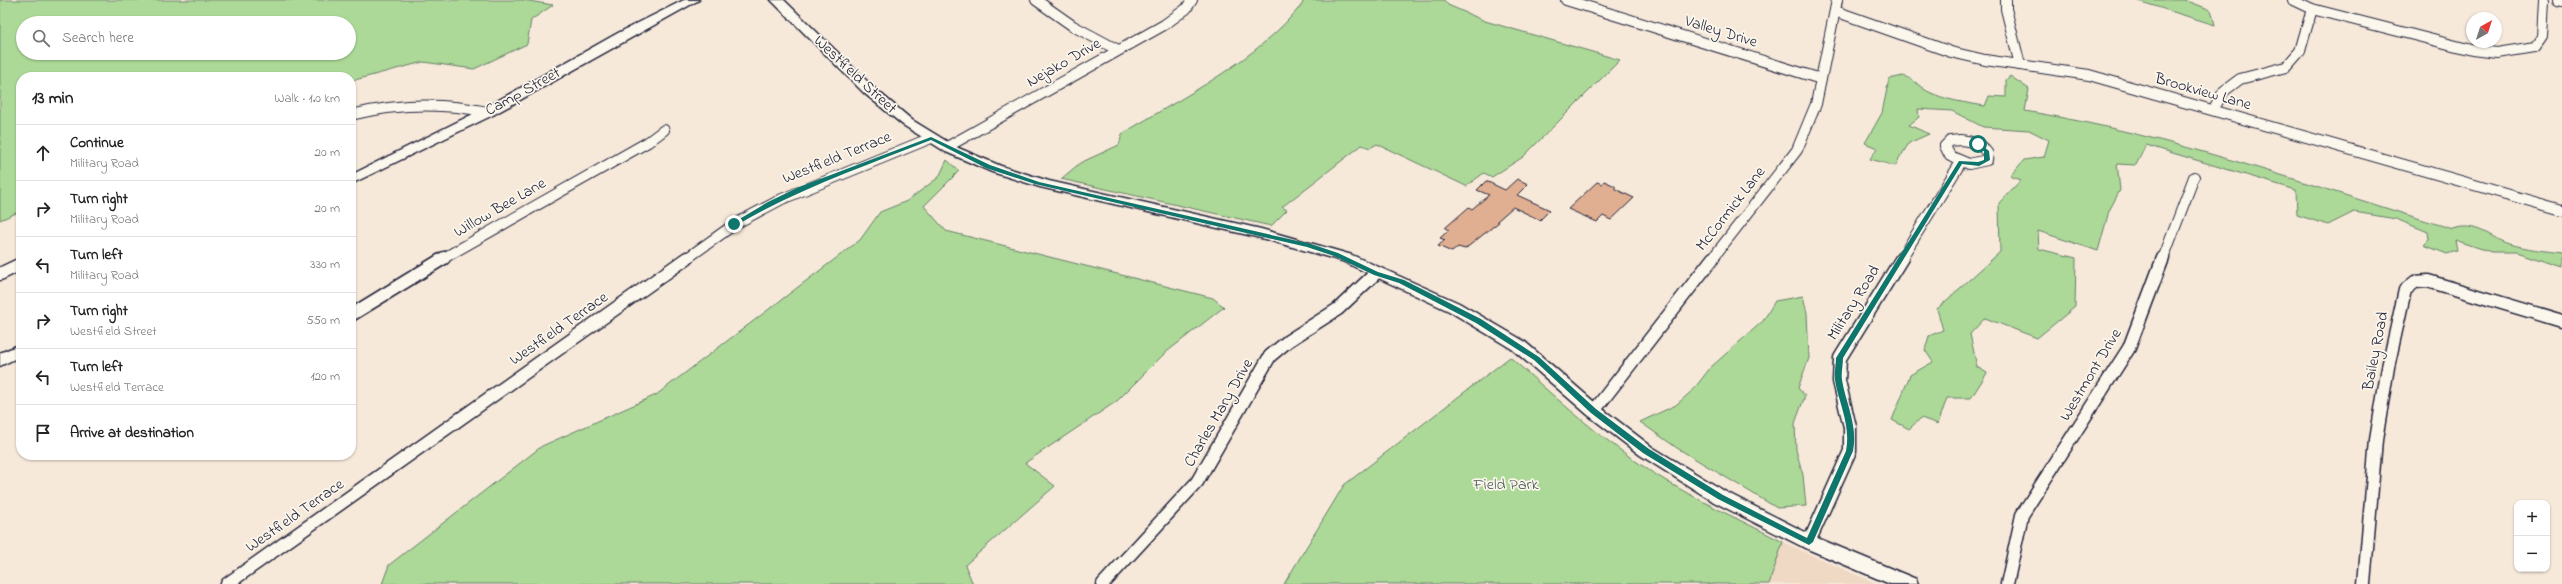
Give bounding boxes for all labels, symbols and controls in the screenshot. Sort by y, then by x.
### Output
street label: Valley Drive [1681,9,1761,55]
north arrow [2466,12,2502,48]
search box [16,16,356,60]
icon: search [30,27,52,49]
text: Search here [62,27,134,49]
street label: Westfield Street [808,30,903,121]
street label: Nejako Drive [1022,32,1106,94]
street label: Camp Street [481,61,566,123]
street label: Brookview Lane [2151,67,2255,117]
text: 13 min [32,86,73,111]
text: Walk · 1.0 km [274,89,340,108]
street label: Westfield Terrace [779,125,896,191]
text: Continue [70,132,124,154]
route start [1969,135,1987,153]
icon: ahead [32,142,54,164]
text: 20 m [315,143,340,162]
text: Military Road [70,154,139,173]
street label: McCormick Lane [1690,161,1772,257]
street label: Willow Bee Lane [449,171,551,244]
text: Turn right [70,188,128,210]
icon: right [32,198,54,220]
text: 20 m [315,199,340,218]
text: Military Road [70,210,139,229]
route end [725,215,743,233]
text: Turn left [70,244,123,266]
icon: left [32,254,54,276]
text: 330 m [310,255,340,274]
street label: Military Road [1821,261,1887,345]
text: Military Road [70,266,139,285]
street label: Westfield Terrace [505,286,614,372]
text: Turn right [70,300,128,322]
icon: right [32,310,54,332]
street label: Bailey Road [2356,310,2395,393]
text: 550 m [306,311,340,330]
text: Westfield Street [70,322,157,341]
street label: Westmont Drive [2054,323,2129,426]
street label: Charles Mary Drive [1178,354,1260,472]
text: Turn left [70,356,123,378]
icon: left [32,366,54,388]
text: 120 m [310,367,340,386]
text: Westfield Terrace [70,378,164,397]
icon: arrive [32,422,54,444]
text: Arrive at destination [70,422,194,444]
street label: Westfield Terrace [241,473,350,559]
park label: Field Park [1472,473,1539,497]
map controls [2514,500,2550,572]
button: + [2514,500,2550,536]
button: − [2514,536,2550,572]

